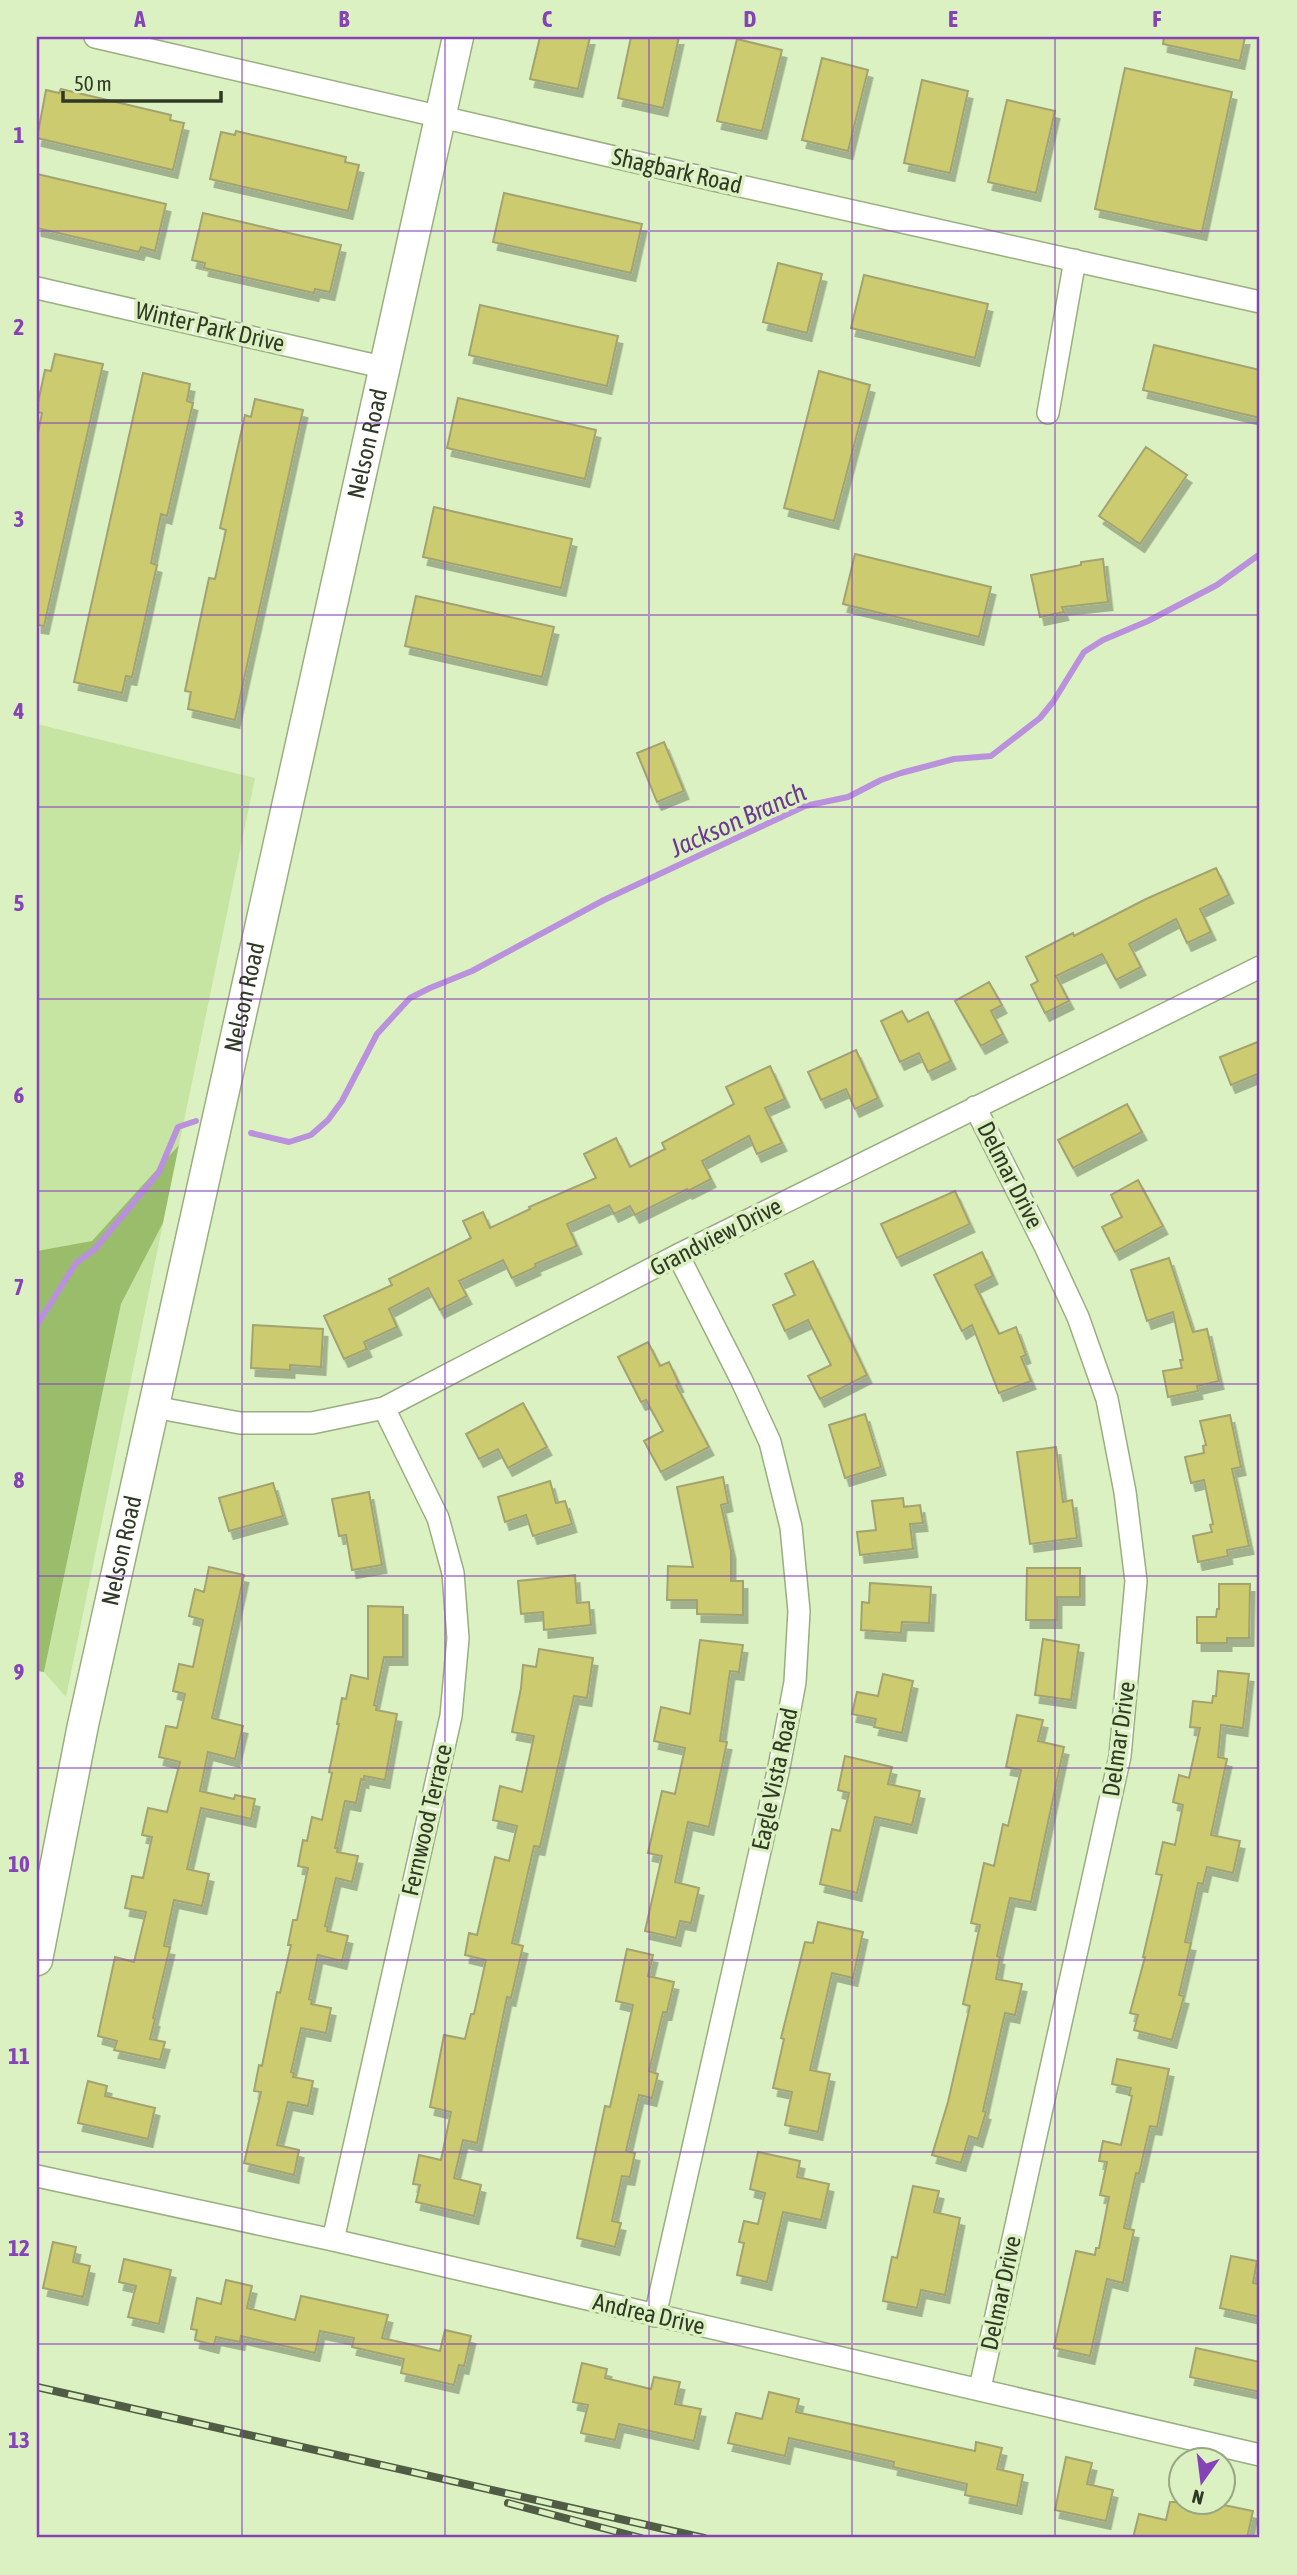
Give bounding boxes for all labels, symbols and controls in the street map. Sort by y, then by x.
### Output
text: A [133,6,146,32]
text: B [339,6,350,32]
text: C [542,6,553,32]
text: D [744,6,757,32]
text: E [948,6,958,32]
text: F [1152,6,1162,32]
scale bar [63,60,220,104]
text: 50 m [74,71,112,95]
text: 1 [14,122,25,148]
street label: Shagbark Road [610,142,745,199]
street label: Winter Park Drive [133,296,287,357]
text: 2 [14,314,24,340]
street label: Nelson Road [342,386,392,501]
text: 3 [14,506,24,532]
text: 4 [13,698,25,724]
water label: Jackson Branch [665,777,811,864]
text: 5 [14,890,25,916]
street label: Nelson Road [219,939,270,1055]
text: 6 [14,1082,25,1108]
street label: Delmar Drive [972,1117,1049,1233]
street label: Grandview Drive [646,1192,786,1281]
text: 7 [14,1274,24,1300]
text: 8 [14,1467,25,1493]
street label: Nelson Road [96,1493,147,1608]
text: 9 [14,1659,25,1685]
street label: Delmar Drive [1097,1680,1140,1798]
street label: Eagle Vista Road [746,1705,803,1853]
street label: Fernwood Terrace [396,1741,457,1898]
text: 10 [8,1851,30,1877]
text: 11 [8,2043,30,2069]
street label: Delmar Drive [975,2233,1026,2352]
text: 12 [8,2235,30,2261]
street label: Andrea Drive [591,2288,708,2339]
text: 13 [8,2427,30,2453]
north arrow [1168,2446,1238,2516]
text: N [1190,2485,1206,2510]

